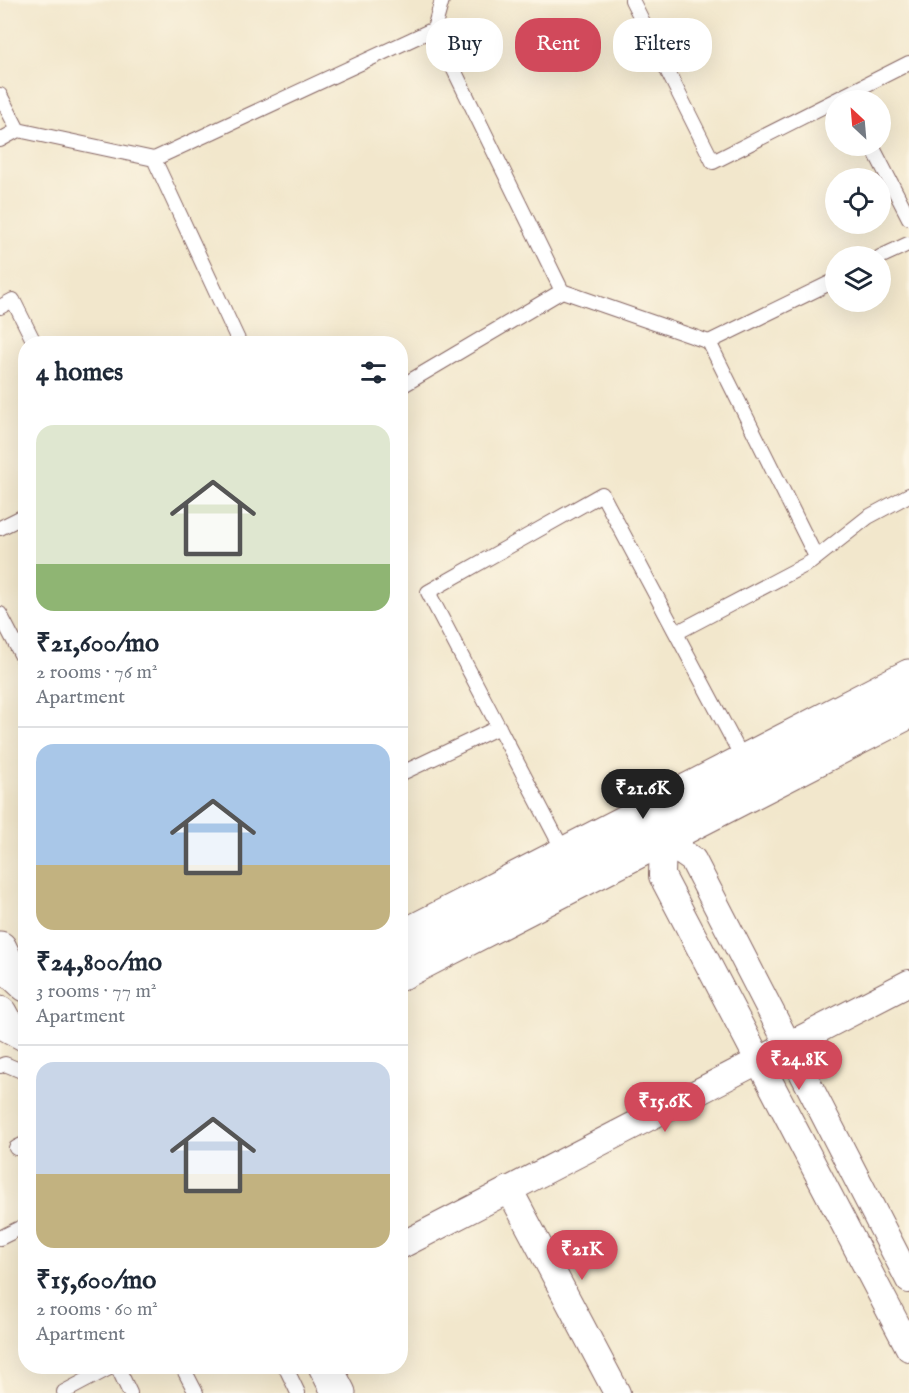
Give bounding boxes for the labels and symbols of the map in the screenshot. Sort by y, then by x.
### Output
north arrow [825,90,891,156]
pin: ₹21.6K [594,769,692,820]
pin: ₹24.8K [750,1040,848,1091]
pin: ₹15.6K [616,1082,714,1133]
pin: ₹21K [546,1230,618,1281]

